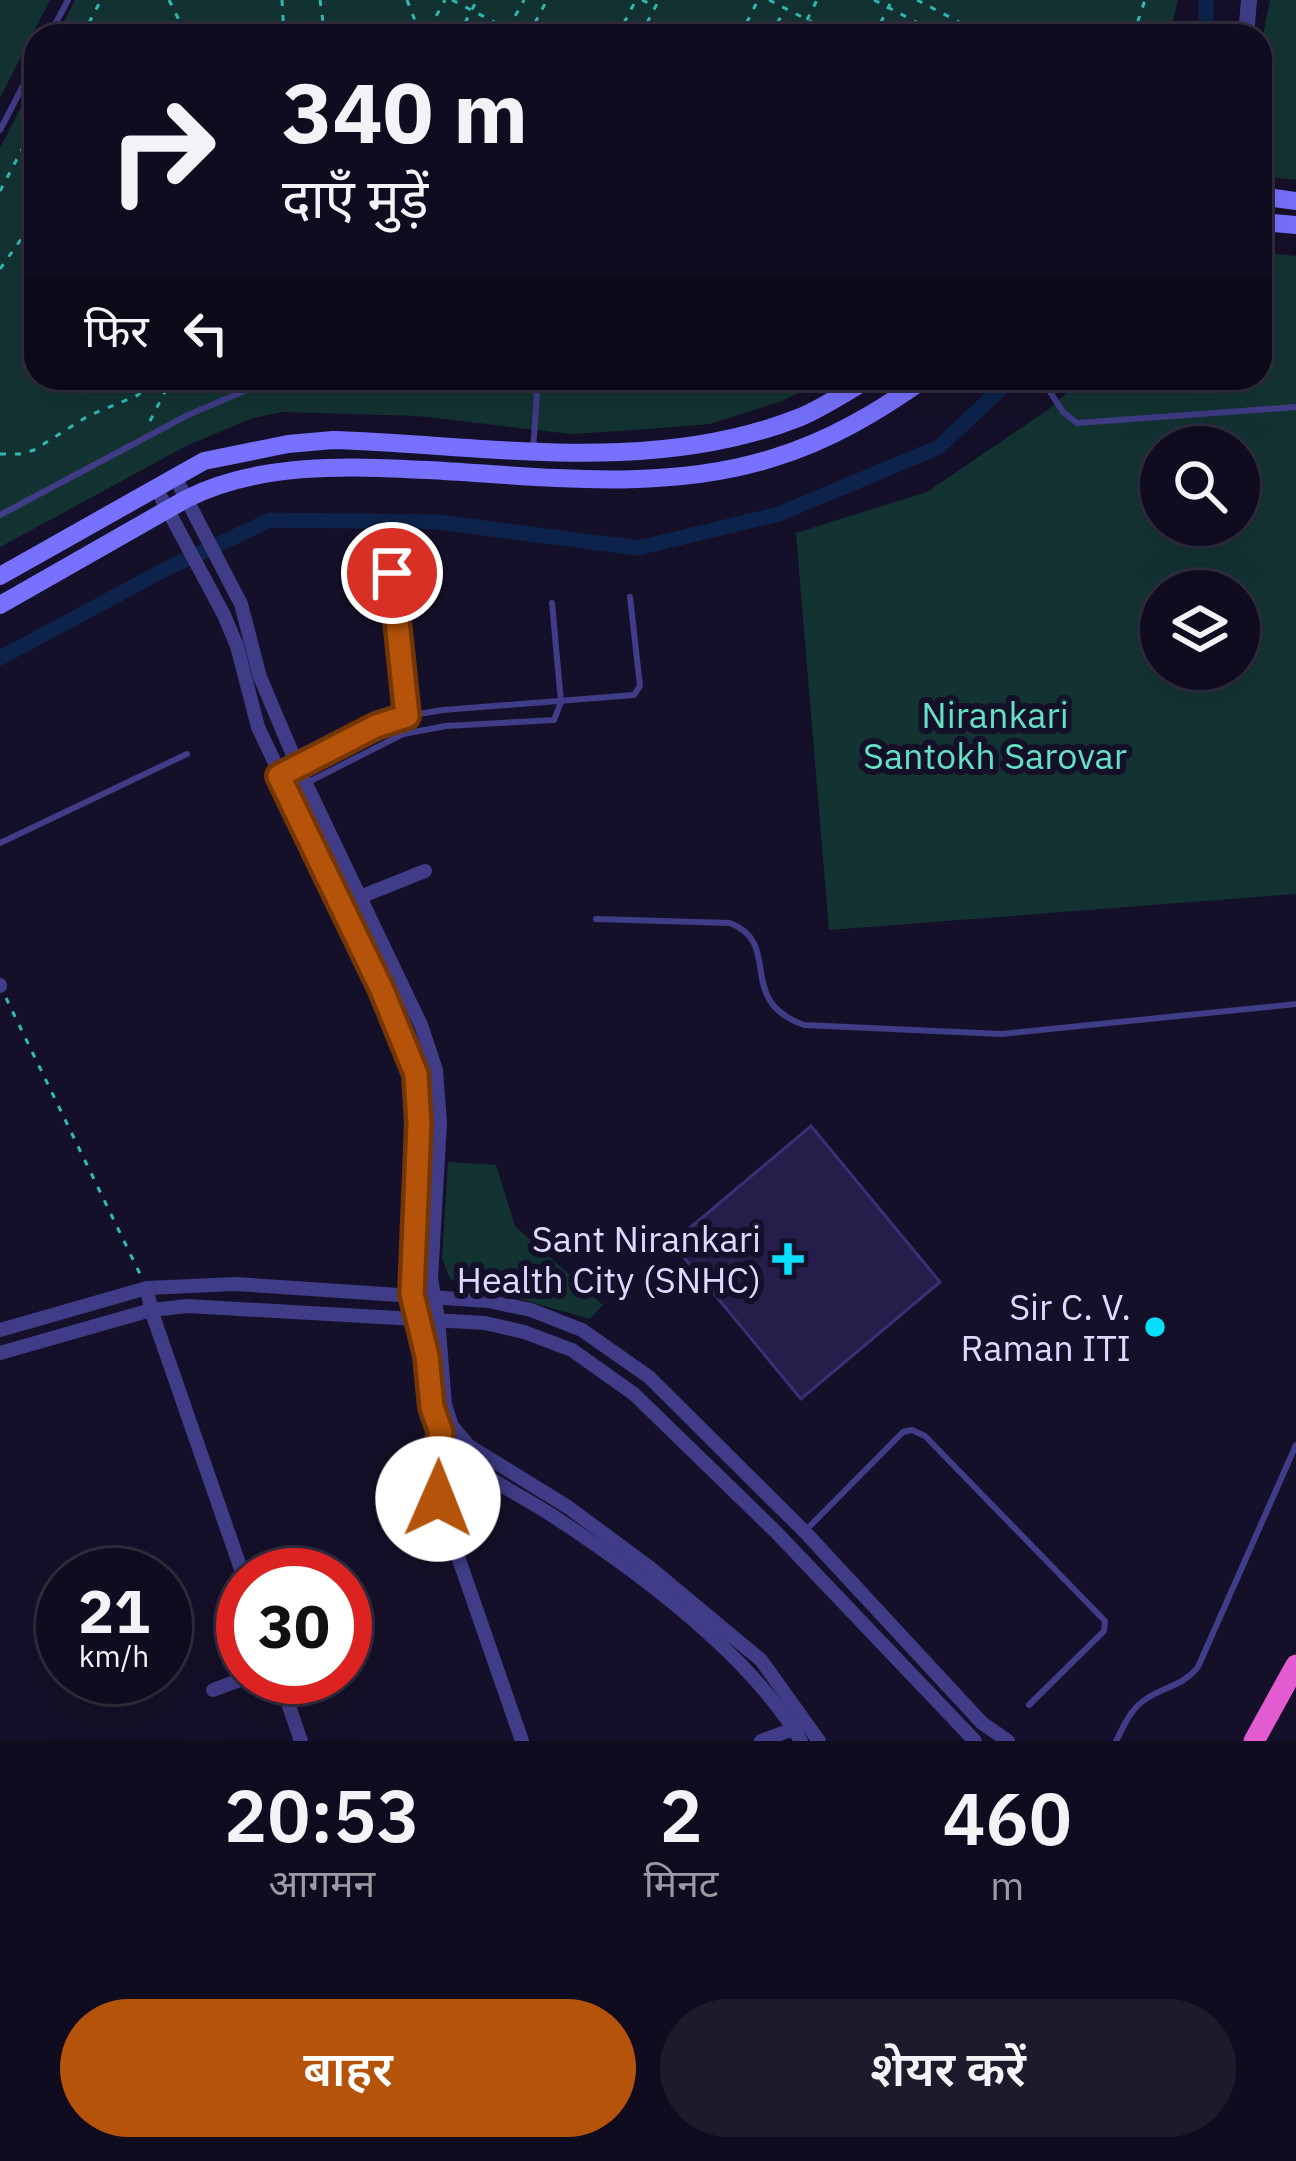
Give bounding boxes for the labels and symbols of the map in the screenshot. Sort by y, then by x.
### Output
pin [341,522,443,624]
park label: Nirankari Santokh Sarovar [863,691,1127,779]
place label: Sant Nirankari Health City (SNHC) [457,1215,761,1303]
marker: Sant Nirankari Health City (SNHC) [772,1243,804,1275]
place label: Sir C. V. Raman ITI [961,1283,1131,1371]
marker: Sir C. V. Raman ITI [1142,1314,1168,1340]
position arrow [375,1436,501,1562]
speed limit sign: 30 [216,1548,372,1704]

